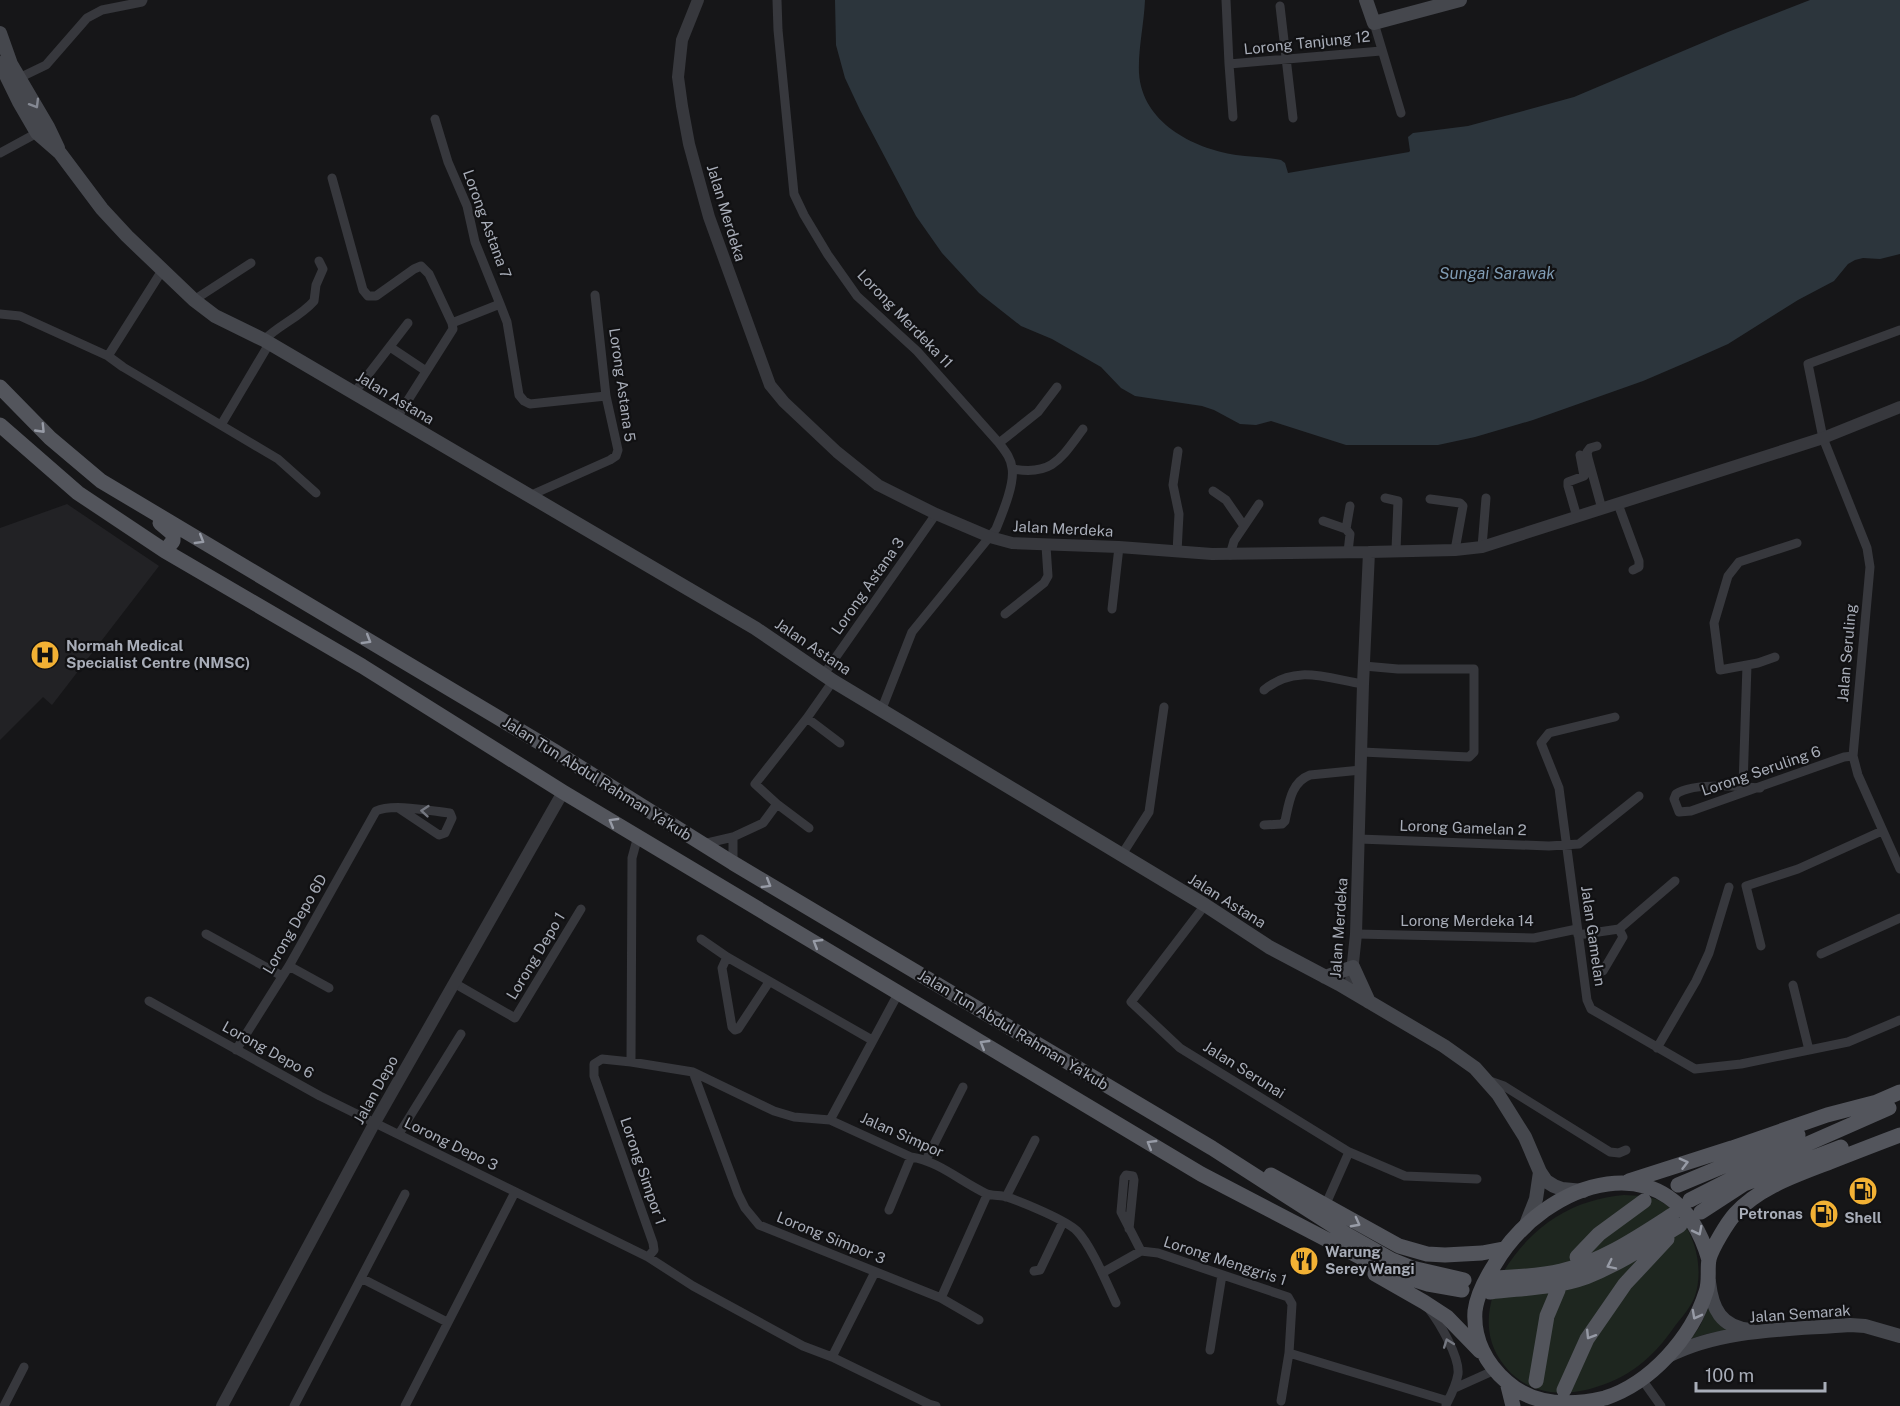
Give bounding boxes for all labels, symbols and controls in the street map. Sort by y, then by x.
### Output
street label: Lorong Tanjung 12 [1243,27,1371,58]
one-way arrow [27,98,39,108]
street label: Jalan Merdeka [704,162,749,263]
street label: Lorong Astana 7 [460,167,515,280]
water label: Sungai Sarawak [1439,264,1555,283]
street label: Lorong Merdeka 11 [854,266,957,371]
street label: Lorong Astana 5 [606,327,639,443]
street label: Jalan Astana [353,368,437,428]
one-way arrow [33,421,44,432]
street label: Jalan Merdeka [1012,517,1114,540]
one-way arrow [194,533,204,544]
street label: Lorong Astana 3 [828,534,907,638]
street label: Jalan Seruling [1834,603,1859,703]
street label: Jalan Astana [772,615,855,678]
one-way arrow [361,632,371,644]
place label: Normah Medical Specialist Centre (NMSC) [66,637,250,671]
hospital icon: Normah Medical Specialist Centre (NMSC) [29,639,61,671]
street label: Jalan Tun Abdul Rahman Ya'kub [500,713,695,844]
street label: Lorong Seruling 6 [1699,742,1823,799]
one-way arrow [421,805,430,818]
one-way arrow [609,817,619,829]
street label: Lorong Gamelan 2 [1399,817,1527,838]
street label: Jalan Astana [1185,870,1269,931]
street label: Lorong Depo 6D [259,871,330,977]
one-way arrow [761,876,771,888]
street label: Jalan Merdeka [1327,877,1350,979]
street label: Jalan Gamelan [1578,885,1609,987]
street label: Lorong Depo 1 [503,909,568,1002]
street label: Lorong Merdeka 14 [1400,912,1534,929]
one-way arrow [813,939,823,951]
street label: Jalan Tun Abdul Rahman Ya'kub [915,966,1112,1093]
street label: Lorong Depo 6 [220,1017,317,1082]
street label: Jalan Serunai [1200,1038,1288,1101]
one-way arrow [980,1039,990,1051]
street label: Jalan Depo [350,1053,401,1127]
street label: Jalan Simpor [858,1109,947,1161]
street label: Lorong Depo 3 [402,1114,501,1174]
street label: Lorong Simpor 1 [617,1115,670,1227]
one-way arrow [1147,1140,1157,1152]
one-way arrow [1678,1158,1688,1170]
fuel station icon: Shell [1847,1175,1879,1207]
fuel station icon: Petronas [1808,1198,1840,1230]
place label: Petronas [1739,1205,1803,1222]
street label: Lorong Simpor 3 [774,1208,888,1267]
place label: Shell [1844,1209,1882,1226]
one-way arrow [1350,1216,1360,1227]
one-way arrow [1691,1225,1703,1236]
street label: Lorong Menggris 1 [1161,1233,1289,1288]
place label: Warung Serey Wangi [1325,1243,1415,1277]
restaurant icon: Warung Serey Wangi [1288,1245,1320,1277]
one-way arrow [1606,1258,1617,1269]
street label: Jalan Semarak [1749,1301,1851,1326]
one-way arrow [1692,1309,1703,1320]
one-way arrow [1585,1329,1597,1339]
one-way arrow [1443,1338,1456,1349]
scale bar [1696,1355,1825,1393]
text: 100 m [1705,1365,1754,1386]

